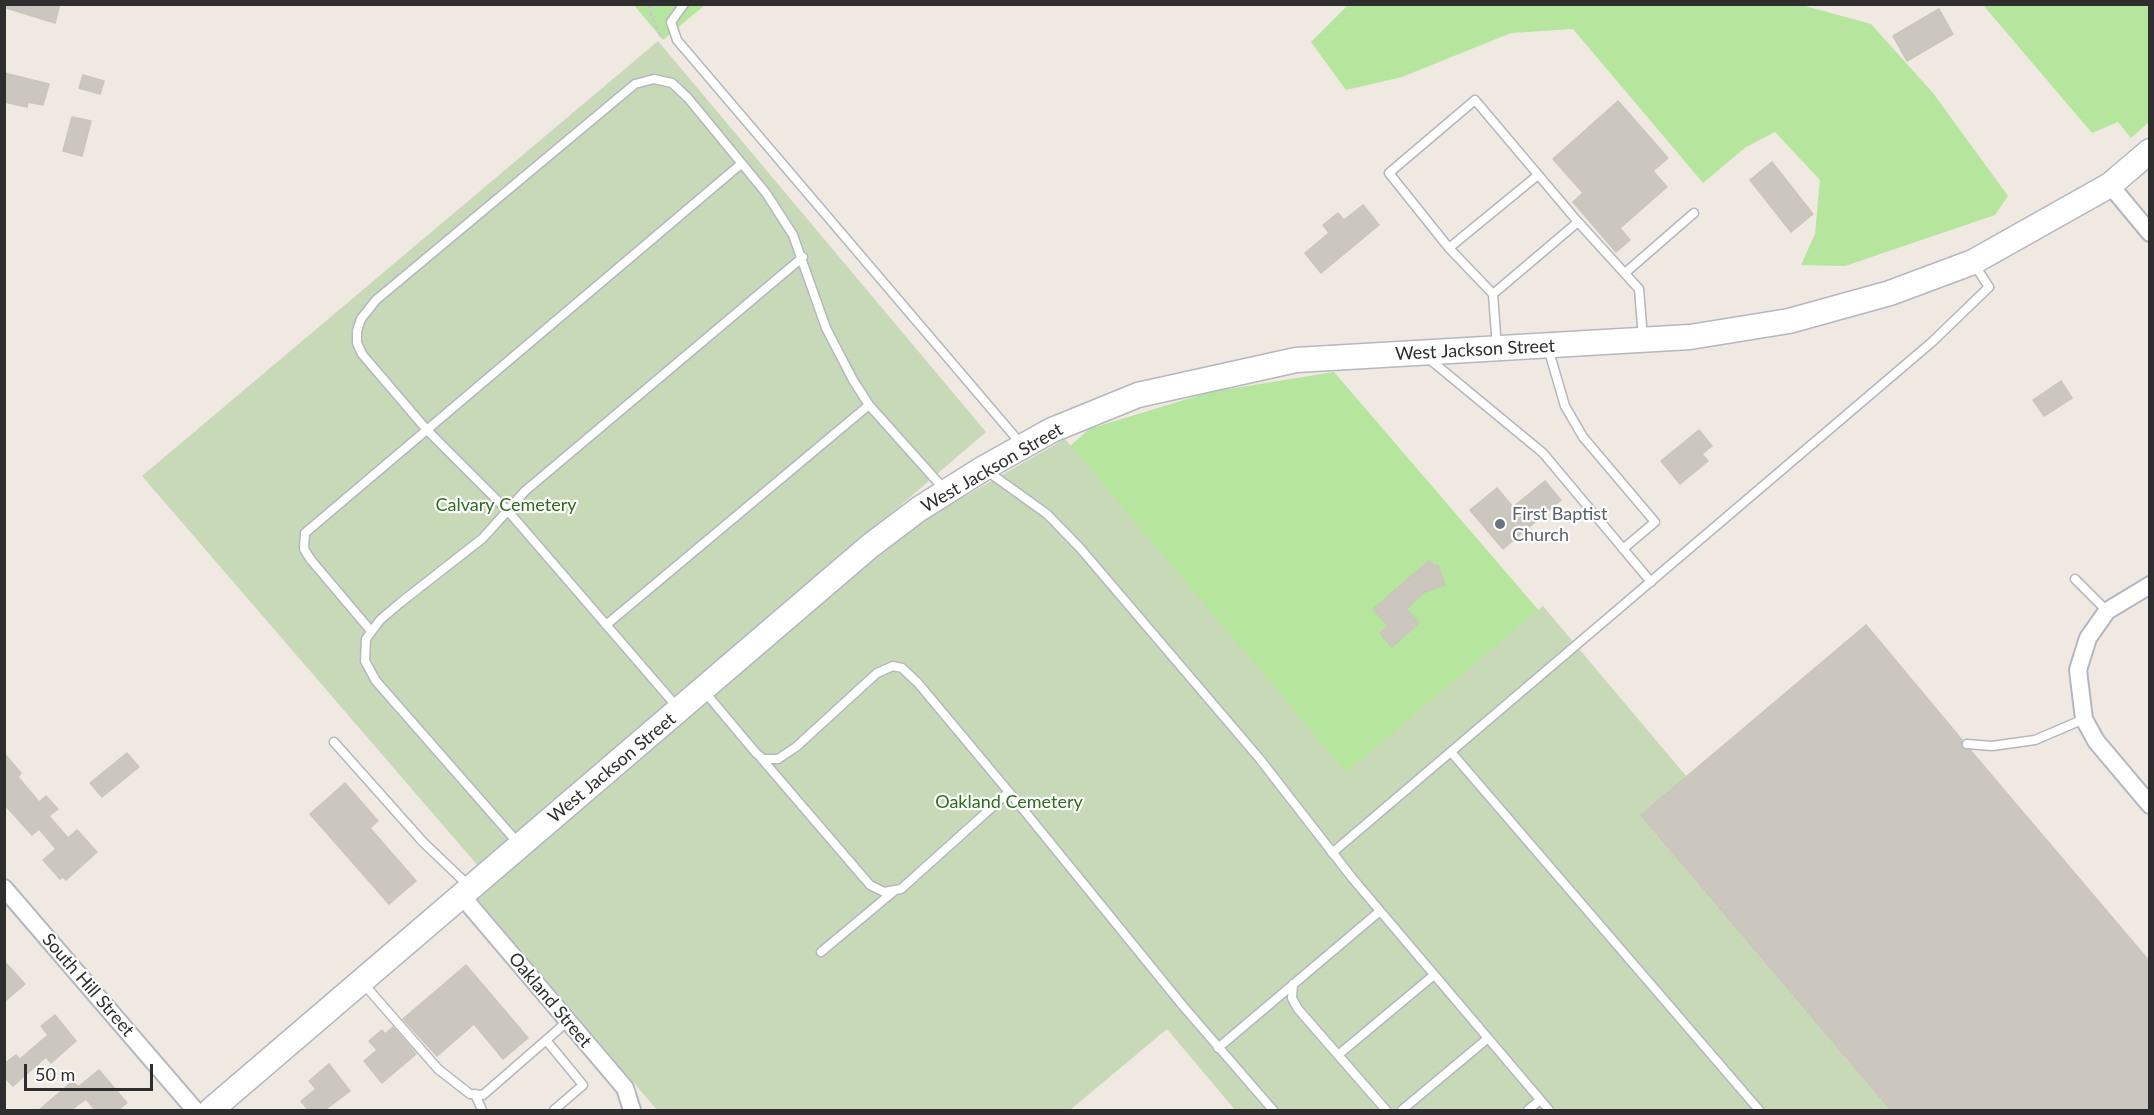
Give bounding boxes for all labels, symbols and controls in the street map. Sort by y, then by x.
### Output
street label: West Jackson Street [1395,335,1555,365]
street label: West Jackson Street [917,419,1067,517]
park label: Calvary Cemetery [435,494,577,516]
place label: First Baptist Church [1512,503,1608,546]
marker: First Baptist Church [1493,517,1507,531]
street label: West Jackson Street [544,708,680,828]
park label: Oakland Cemetery [935,791,1083,813]
street label: South Hill Street [37,929,139,1041]
street label: Oakland Street [504,948,596,1052]
scale bar [27,1052,156,1090]
text: 50 m [35,1063,75,1085]

